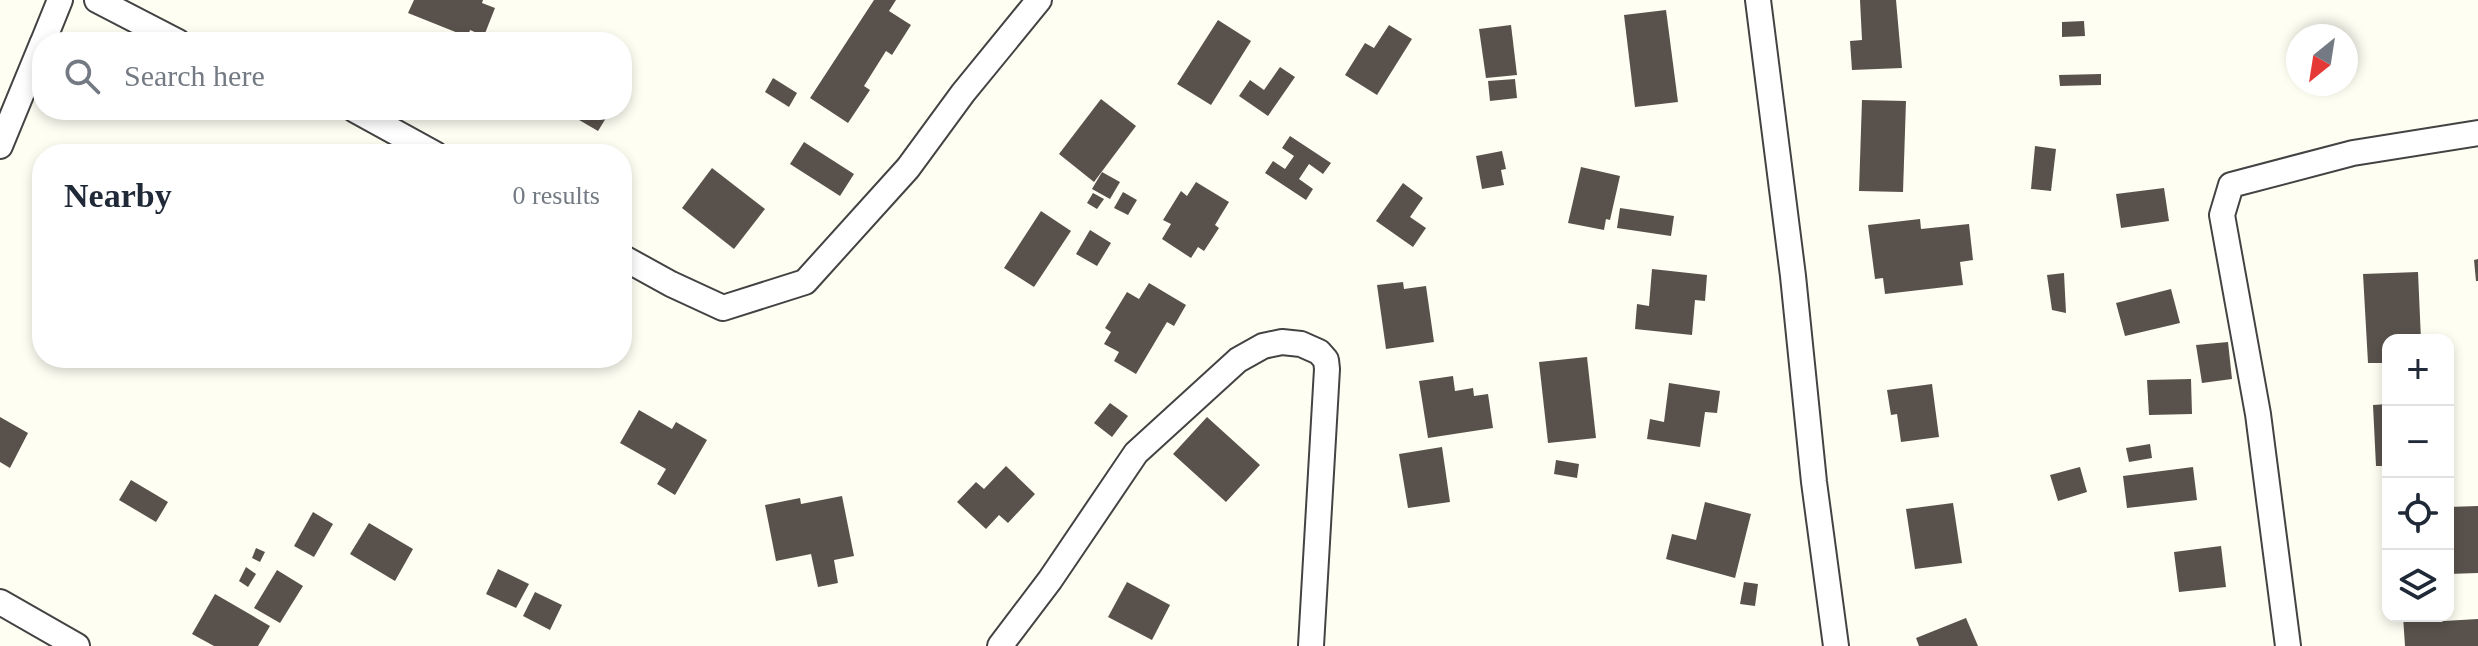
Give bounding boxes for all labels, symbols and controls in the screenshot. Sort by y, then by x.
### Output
north arrow [2286,24,2358,96]
search box [32,32,632,120]
icon: search [60,54,104,98]
text: Search here [124,59,265,92]
text: Nearby [64,177,172,214]
text: 0 results [513,181,600,210]
map controls [2382,334,2454,622]
button: + [2382,334,2454,406]
button: − [2382,406,2454,478]
button: locate [2382,478,2454,550]
button: layers [2382,550,2454,622]

